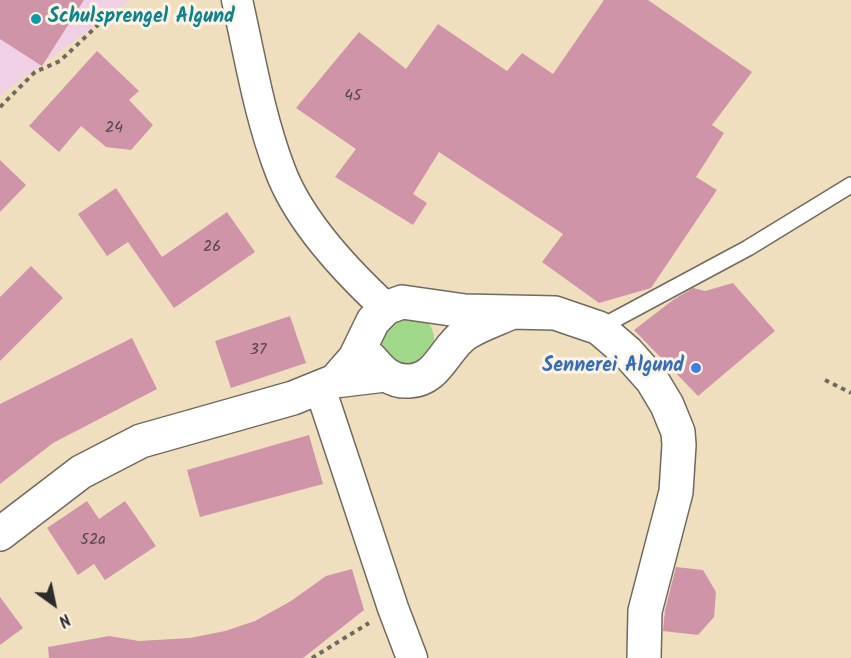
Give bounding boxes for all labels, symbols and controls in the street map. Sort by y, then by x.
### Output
place label: Schulsprengel Algund [48,7,235,31]
marker: Schulsprengel Algund [29,12,43,26]
house number: 45 [344,87,362,107]
house number: 24 [105,119,123,139]
house number: 26 [203,238,221,258]
house number: 37 [250,341,266,361]
place label: Sennerei Algund [542,356,684,380]
marker: Sennerei Algund [689,361,703,375]
house number: 52a [80,531,106,551]
north arrow [24,574,84,634]
text: N [53,606,75,633]

